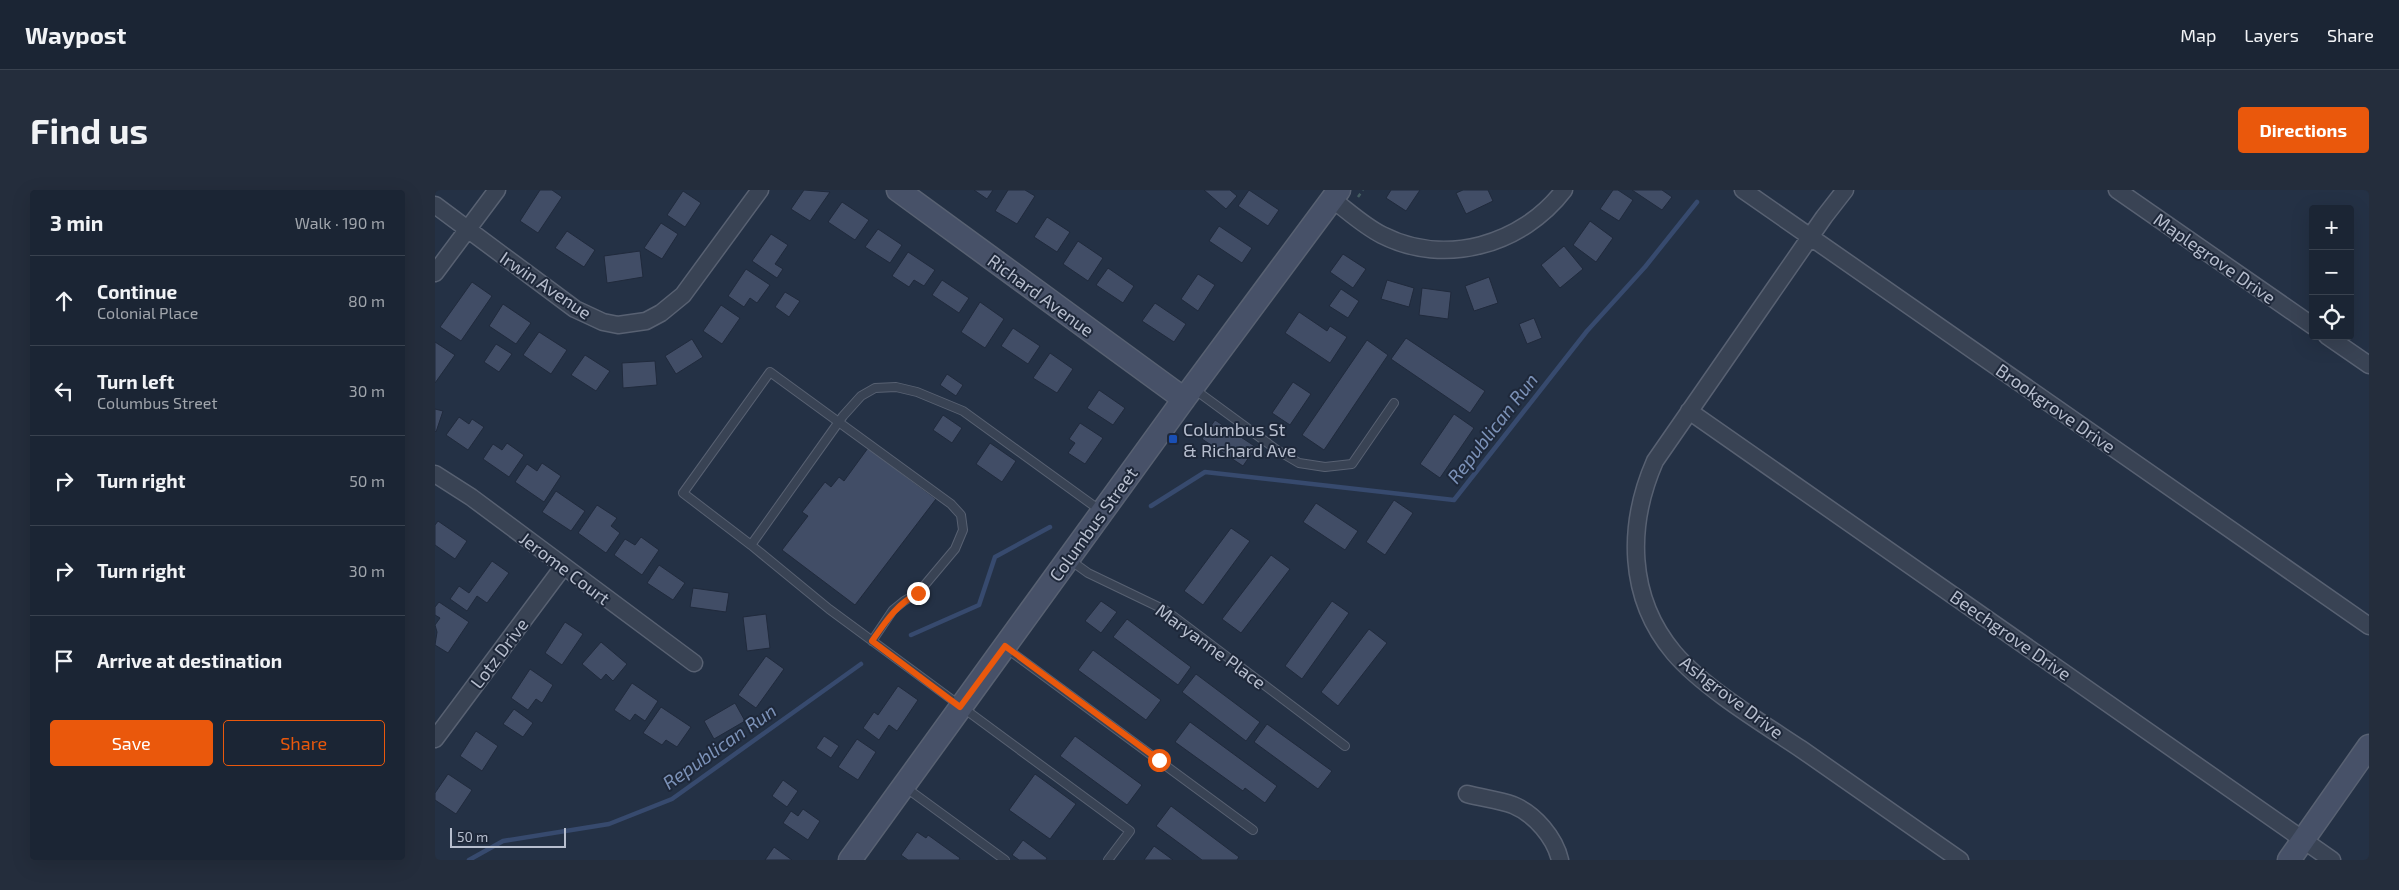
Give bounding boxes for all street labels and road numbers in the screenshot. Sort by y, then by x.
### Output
street label: Maplegrove Drive [2150,208,2280,308]
street label: Irwin Avenue [496,246,596,324]
street label: Richard Avenue [984,249,1098,341]
street label: Brookgrove Drive [1992,359,2120,457]
street label: Columbus Street [1044,463,1142,585]
street label: Jerome Court [516,527,615,609]
street label: Beechgrove Drive [1946,585,2076,685]
street label: Maryanne Place [1152,599,1270,693]
street label: Lotz Drive [465,614,533,692]
street label: Ashgrove Drive [1676,651,1788,743]

